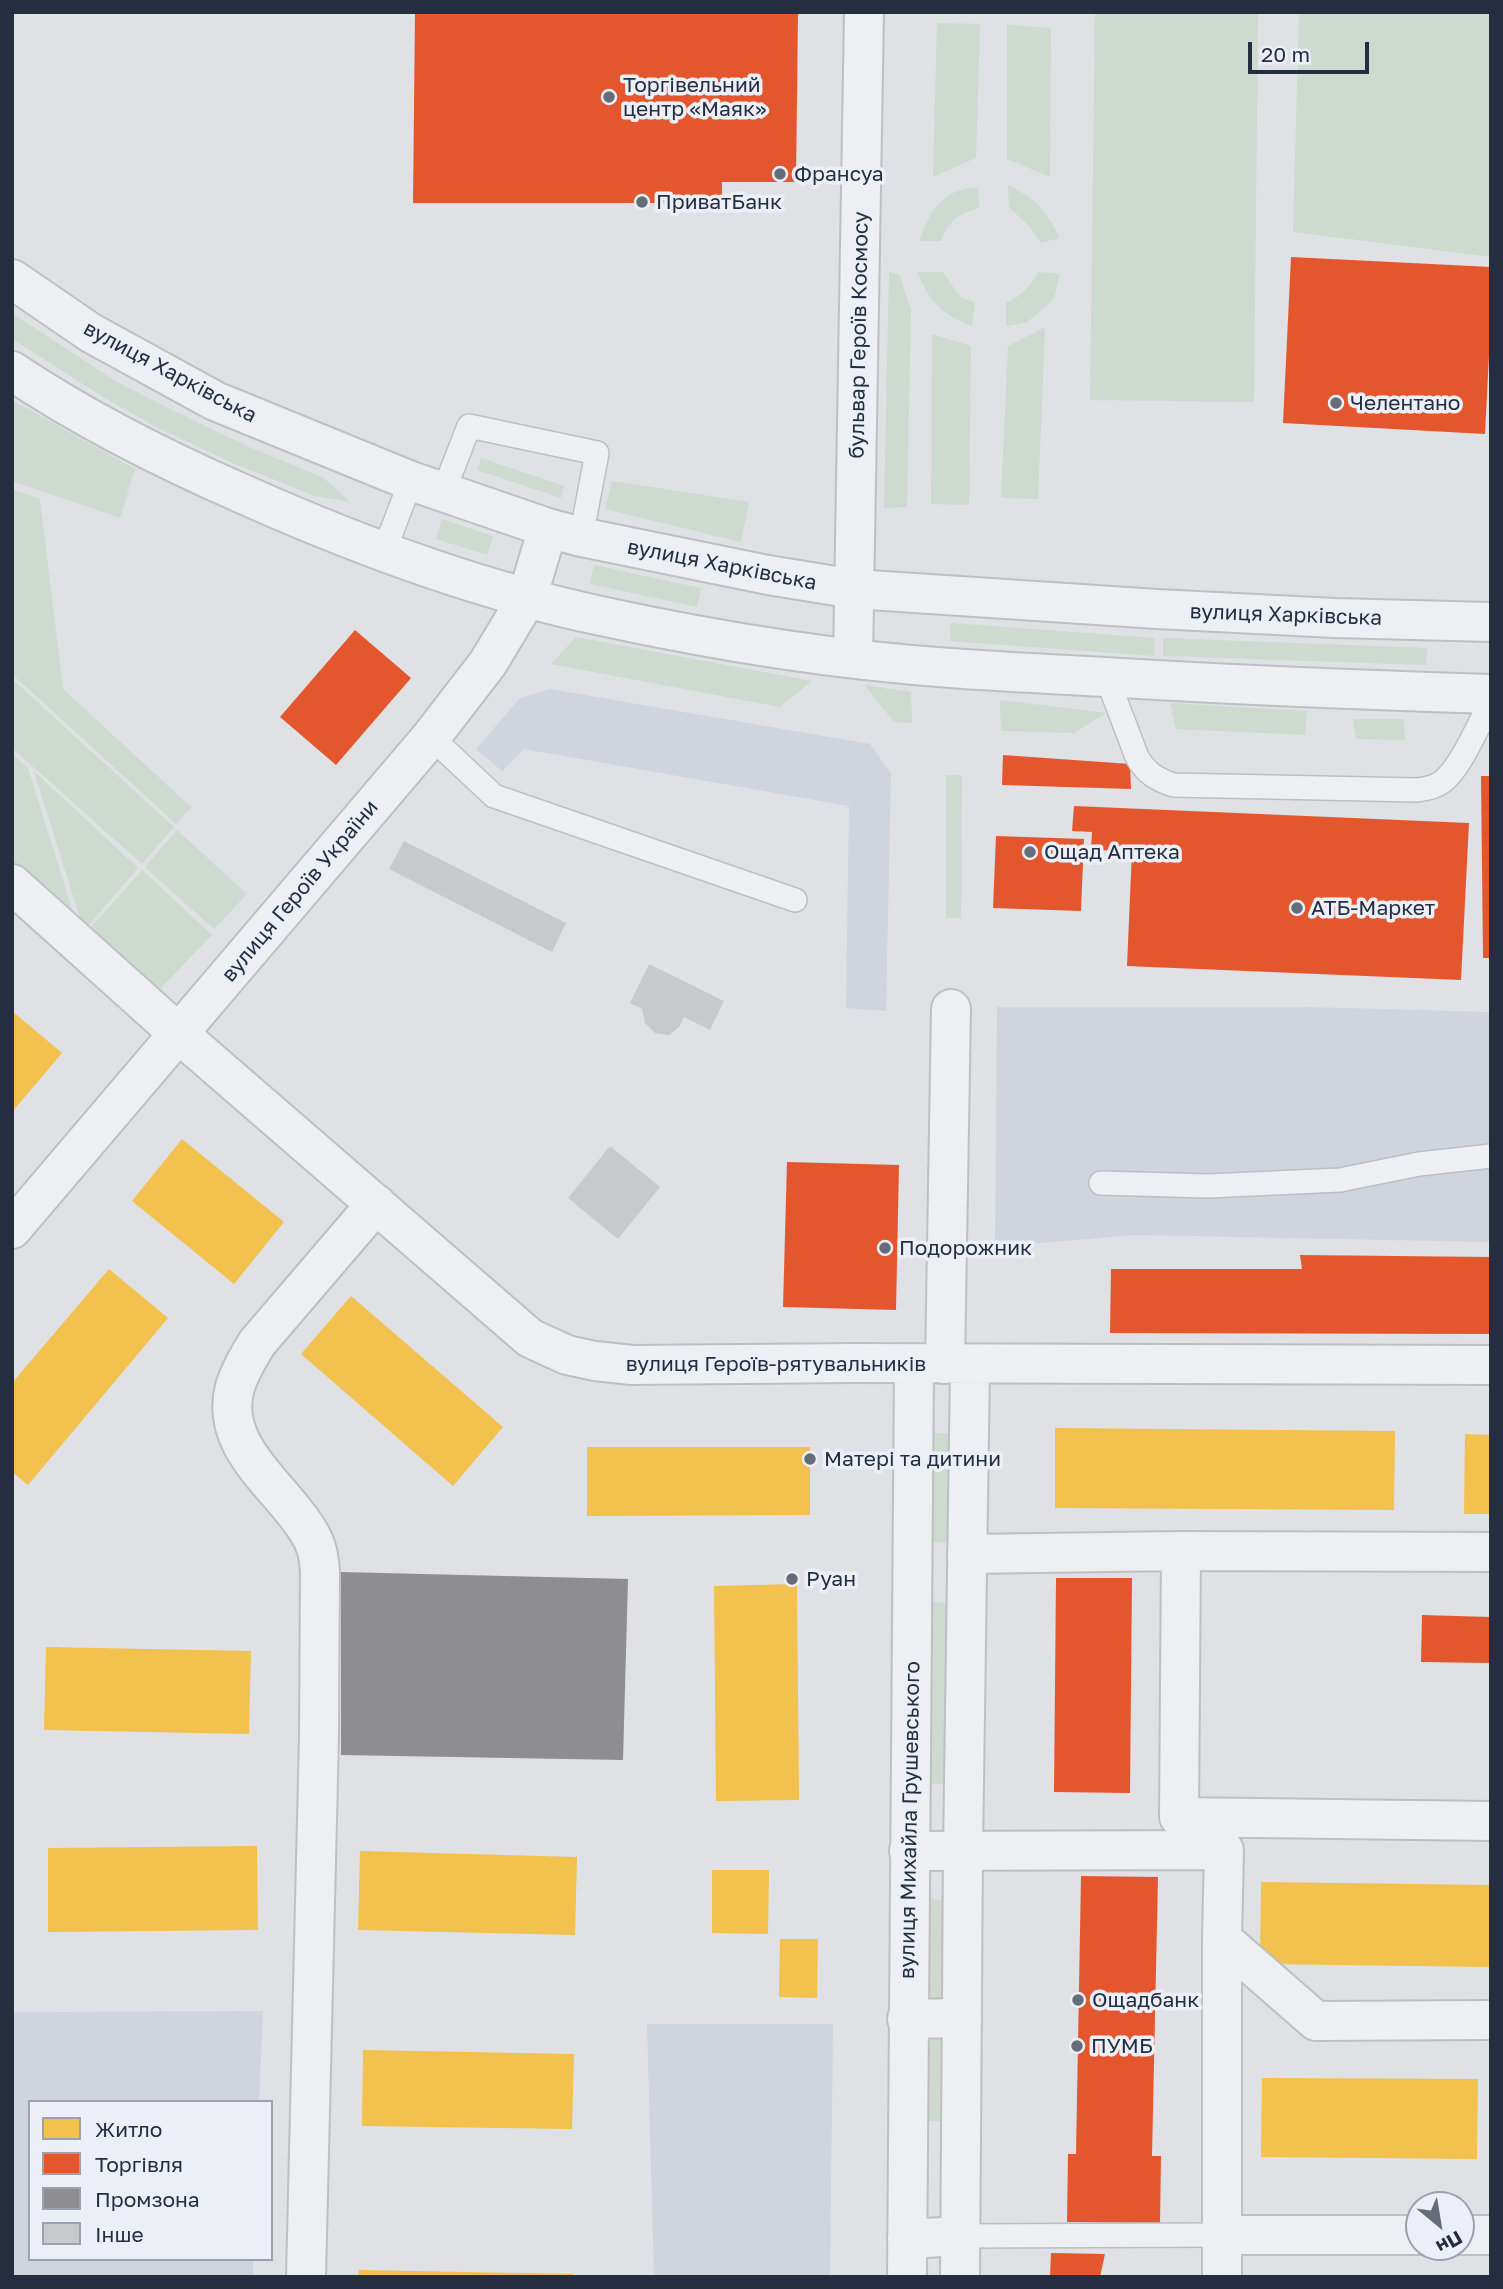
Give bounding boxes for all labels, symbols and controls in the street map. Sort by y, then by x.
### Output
scale bar [1251,28,1372,72]
text: 20 m [1261,41,1310,67]
place label: Торгівельний центр «Маяк» [623,72,767,122]
marker: Торгівельний центр «Маяк» [601,89,617,105]
place label: Франсуа [794,161,884,187]
marker: Франсуа [772,166,788,182]
place label: ПриватБанк [656,189,782,215]
marker: ПриватБанк [634,194,650,210]
street label: бульвар Героїв Космосу [844,211,874,459]
street label: вулиця Харківська [79,316,261,428]
place label: Челентано [1350,390,1460,416]
marker: Челентано [1328,395,1344,411]
street label: вулиця Харківська [625,534,819,596]
street label: вулиця Харківська [1189,599,1383,631]
street label: вулиця Героїв України [217,795,383,987]
place label: Ощад Аптека [1044,839,1180,865]
marker: Ощад Аптека [1022,844,1038,860]
place label: АТБ-Маркет [1311,895,1435,921]
marker: АТБ-Маркет [1289,900,1305,916]
place label: Подорожник [899,1235,1032,1261]
marker: Подорожник [877,1240,893,1256]
street label: вулиця Героїв-рятувальників [626,1351,926,1377]
place label: Матері та дитини [824,1446,1001,1472]
marker: Матері та дитини [802,1451,818,1467]
place label: Руан [806,1566,856,1592]
marker: Руан [784,1571,800,1587]
street label: вулиця Михайла Грушевського [895,1661,925,1979]
place label: Ощадбанк [1092,1987,1199,2013]
marker: Ощадбанк [1070,1992,1086,2008]
place label: ПУМБ [1091,2033,1153,2059]
marker: ПУМБ [1069,2038,1085,2054]
legend [28,2100,273,2261]
text: Житло [95,2116,162,2142]
text: Торгівля [95,2151,183,2177]
text: Промзона [95,2186,200,2212]
north arrow [1405,2191,1475,2261]
text: Інше [95,2221,144,2247]
text: Пн [1433,2226,1467,2259]

